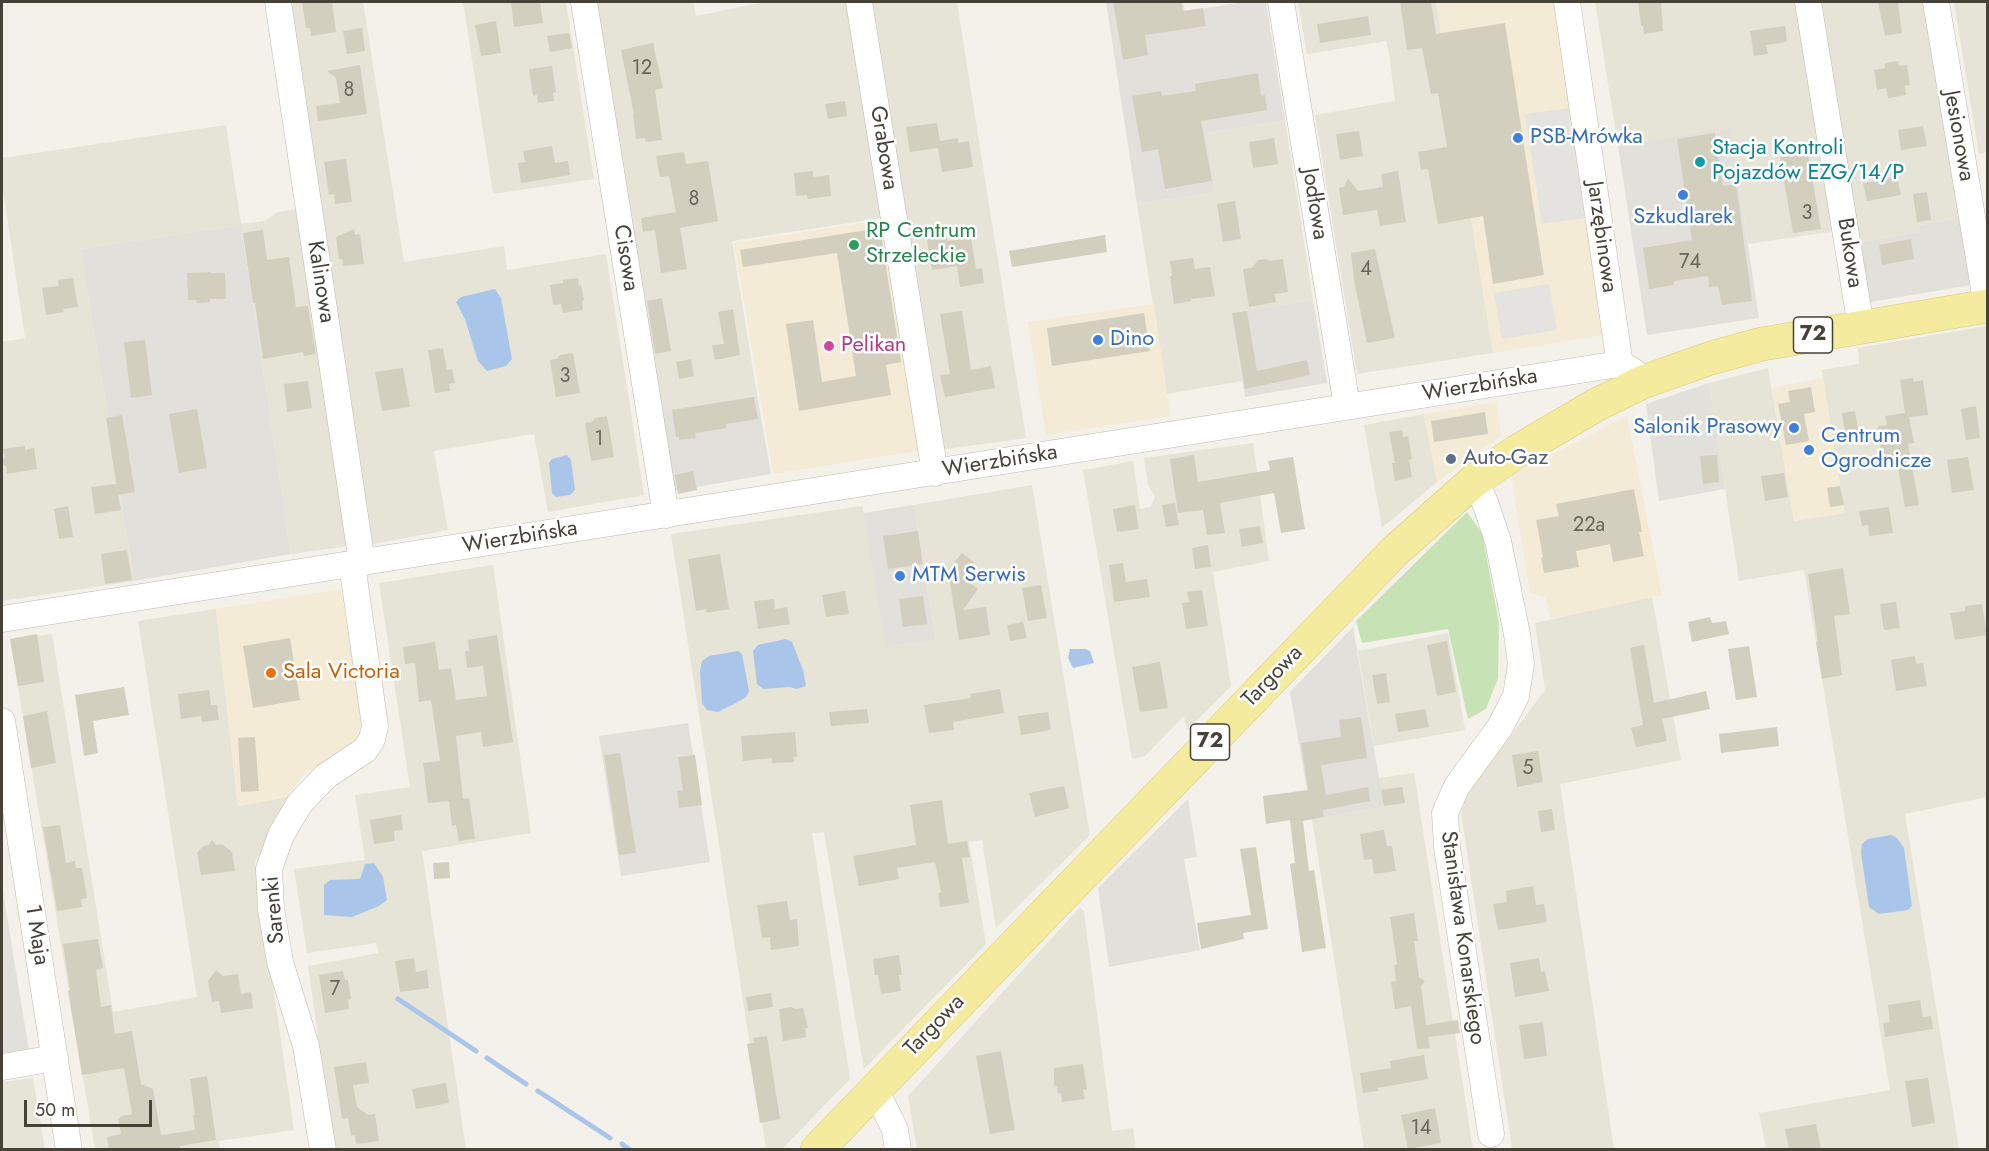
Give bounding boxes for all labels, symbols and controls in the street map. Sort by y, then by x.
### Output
house number: 12 [632,57,652,81]
house number: 8 [344,79,354,103]
street label: Jesionowa [1937,88,1979,184]
street label: Grabowa [863,104,903,192]
place label: PSB-Mrówka [1530,125,1643,151]
marker: PSB-Mrówka [1511,131,1525,145]
place label: Stacja Kontroli Pojazdów EZG/14/P [1712,136,1904,188]
marker: Stacja Kontroli Pojazdów EZG/14/P [1693,155,1707,169]
street label: Jodłowa [1295,166,1333,242]
street label: Jarzębinowa [1580,180,1622,294]
house number: 8 [689,188,699,212]
marker: Szkudlarek [1676,188,1690,202]
house number: 3 [1802,202,1812,226]
place label: Szkudlarek [1633,205,1733,231]
street label: Bukowa [1830,216,1868,290]
place label: RP Centrum Strzeleckie [866,219,976,270]
street label: Cisowa [607,223,643,293]
marker: RP Centrum Strzeleckie [847,238,861,252]
street label: Kalinowa [301,239,339,325]
house number: 74 [1679,251,1701,275]
house number: 4 [1360,258,1372,282]
road number: 72 [1794,317,1832,353]
place label: Dino [1110,327,1154,353]
place label: Pelikan [841,333,906,359]
marker: Dino [1091,333,1105,347]
marker: Pelikan [822,339,836,353]
street label: Wierzbińska [1421,364,1539,408]
house number: 3 [560,365,570,389]
place label: Salonik Prasowy [1633,415,1782,441]
marker: Salonik Prasowy [1787,421,1801,435]
place label: Centrum Ogrodnicze [1821,424,1932,476]
house number: 1 [595,428,603,452]
street label: Wierzbińska [941,440,1059,484]
marker: Centrum Ogrodnicze [1802,443,1816,457]
place label: Auto-Gaz [1463,446,1548,472]
marker: Auto-Gaz [1444,452,1458,466]
house number: 22a [1573,514,1605,538]
street label: Wierzbińska [461,516,579,560]
place label: MTM Serwis [912,563,1026,589]
marker: MTM Serwis [893,569,907,583]
street label: Targowa [1237,641,1309,713]
place label: Sala Victoria [283,660,400,686]
marker: Sala Victoria [264,666,278,680]
road number: 72 [1190,724,1230,760]
house number: 5 [1522,757,1534,781]
street label: Stanisława Konarskiego [1434,830,1490,1046]
street label: Sarenki [259,875,291,945]
street label: 1 Maja [18,903,54,967]
house number: 7 [330,978,340,1002]
street label: Targowa [899,990,971,1062]
scale bar [27,1088,154,1126]
text: 50 m [35,1097,75,1123]
house number: 14 [1411,1117,1431,1141]

